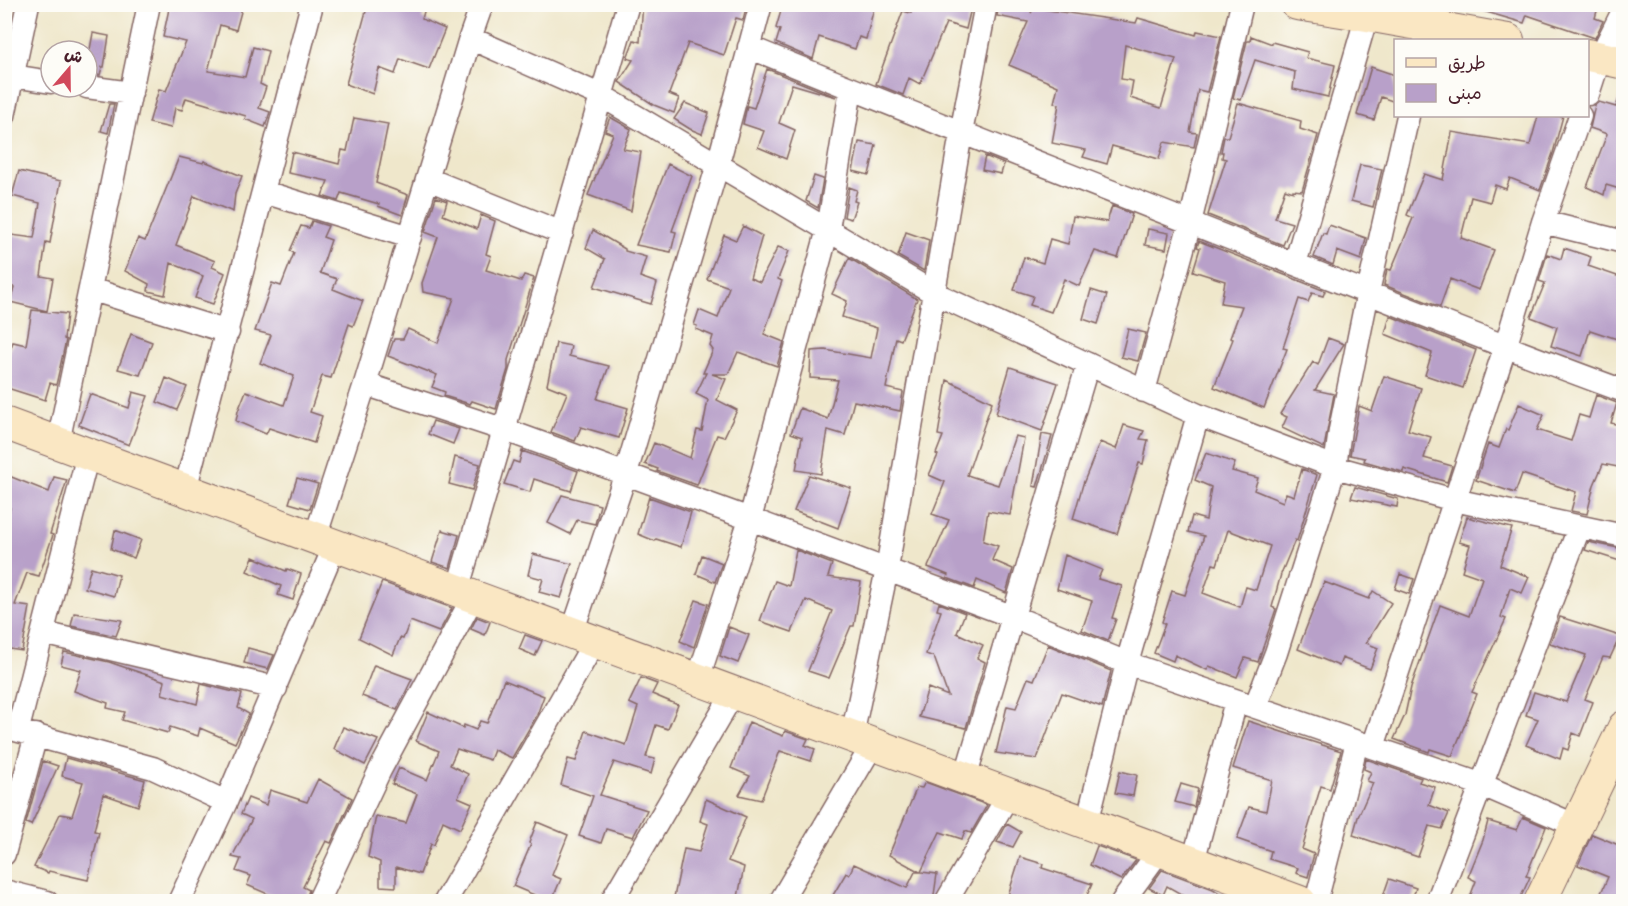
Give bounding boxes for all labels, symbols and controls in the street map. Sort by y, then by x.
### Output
north arrow [39,39,99,99]
legend [1394,39,1589,117]
text: ش [61,42,86,71]
text: طريق [1448,50,1486,79]
text: مبنى [1448,80,1482,109]

